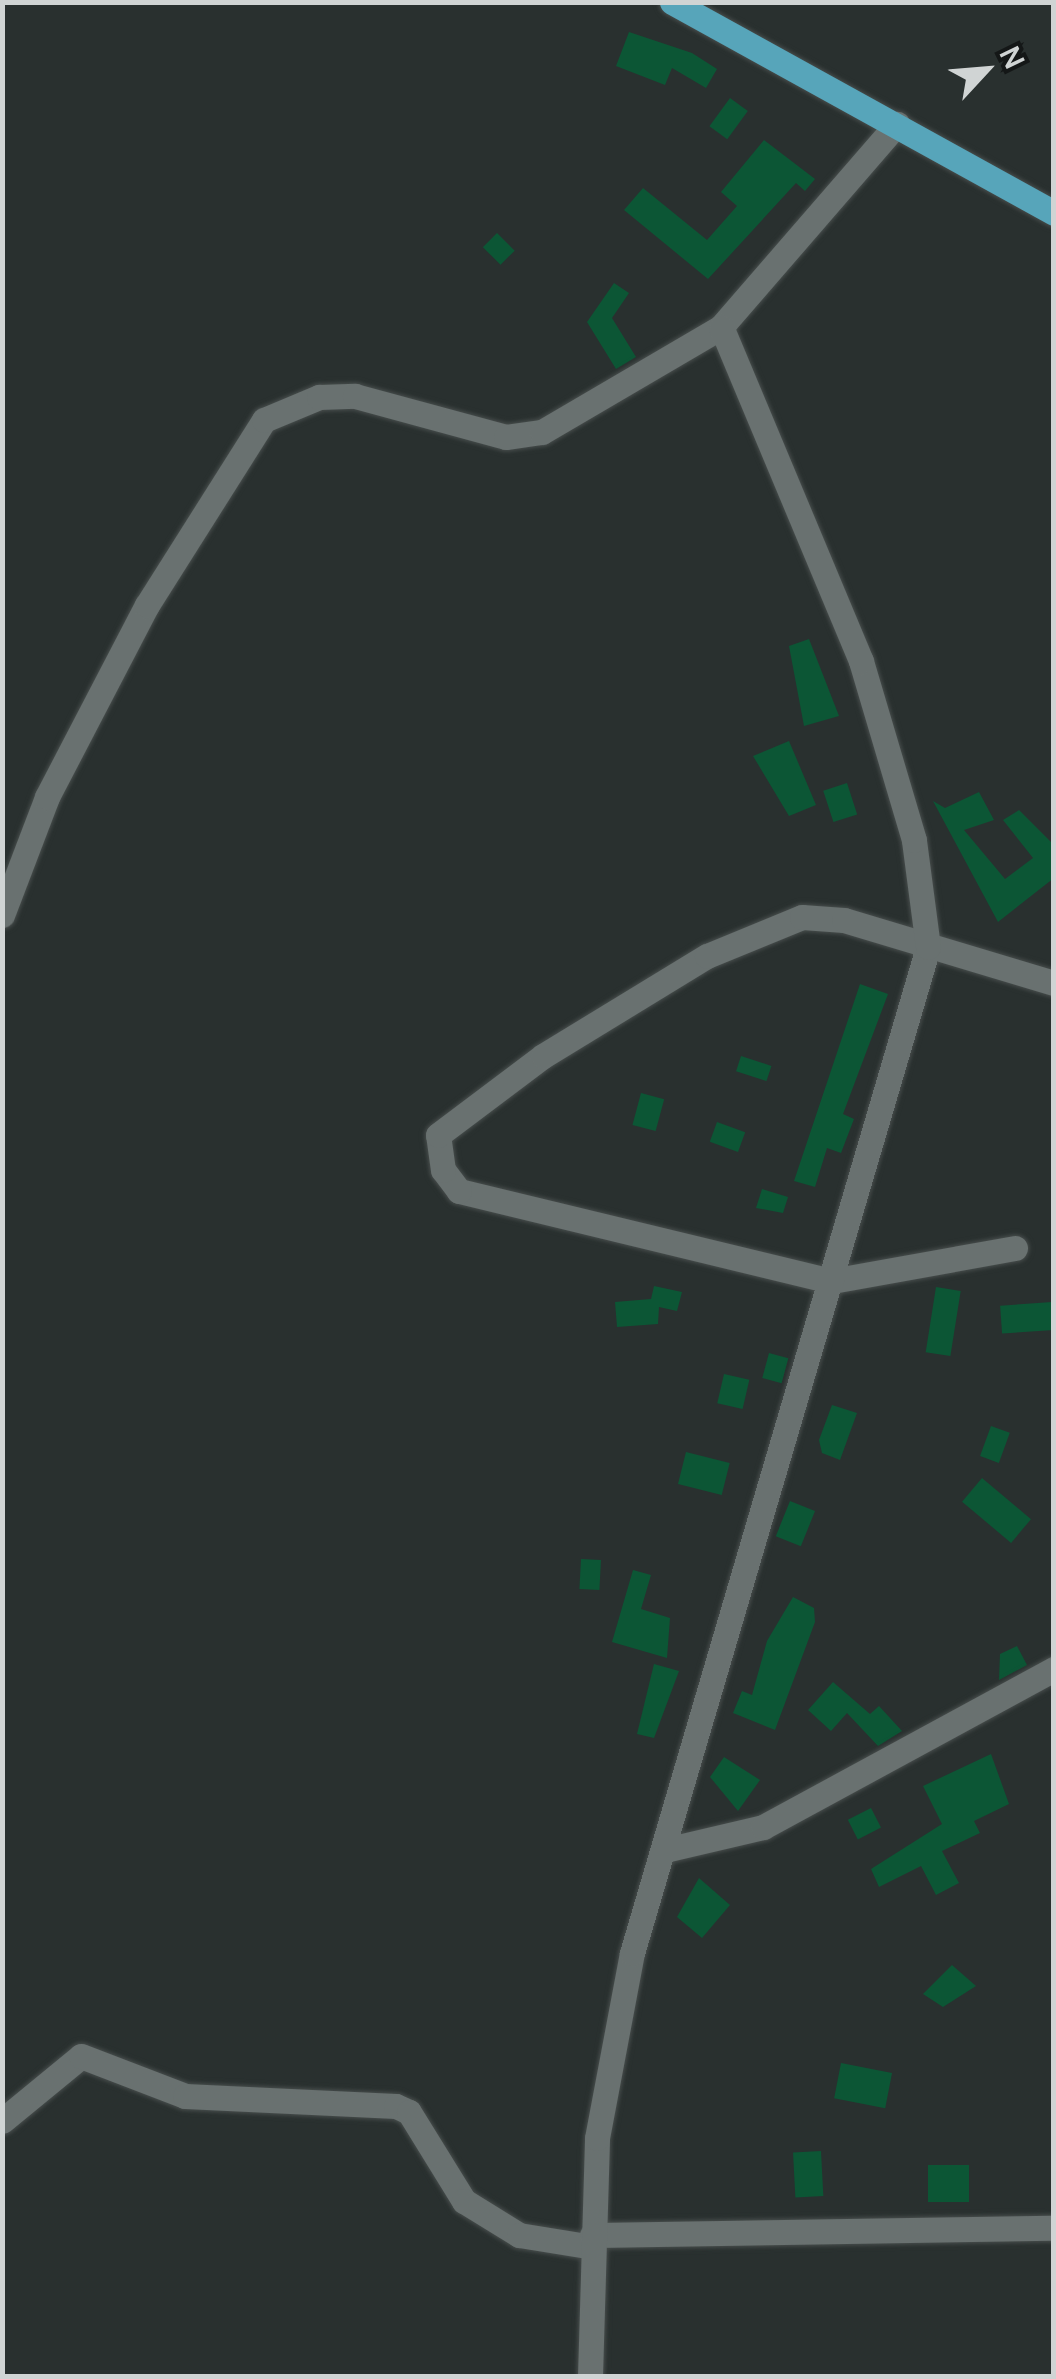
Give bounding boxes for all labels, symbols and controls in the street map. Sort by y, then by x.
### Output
north arrow [936,20,1036,120]
text: N [991,39,1034,74]

